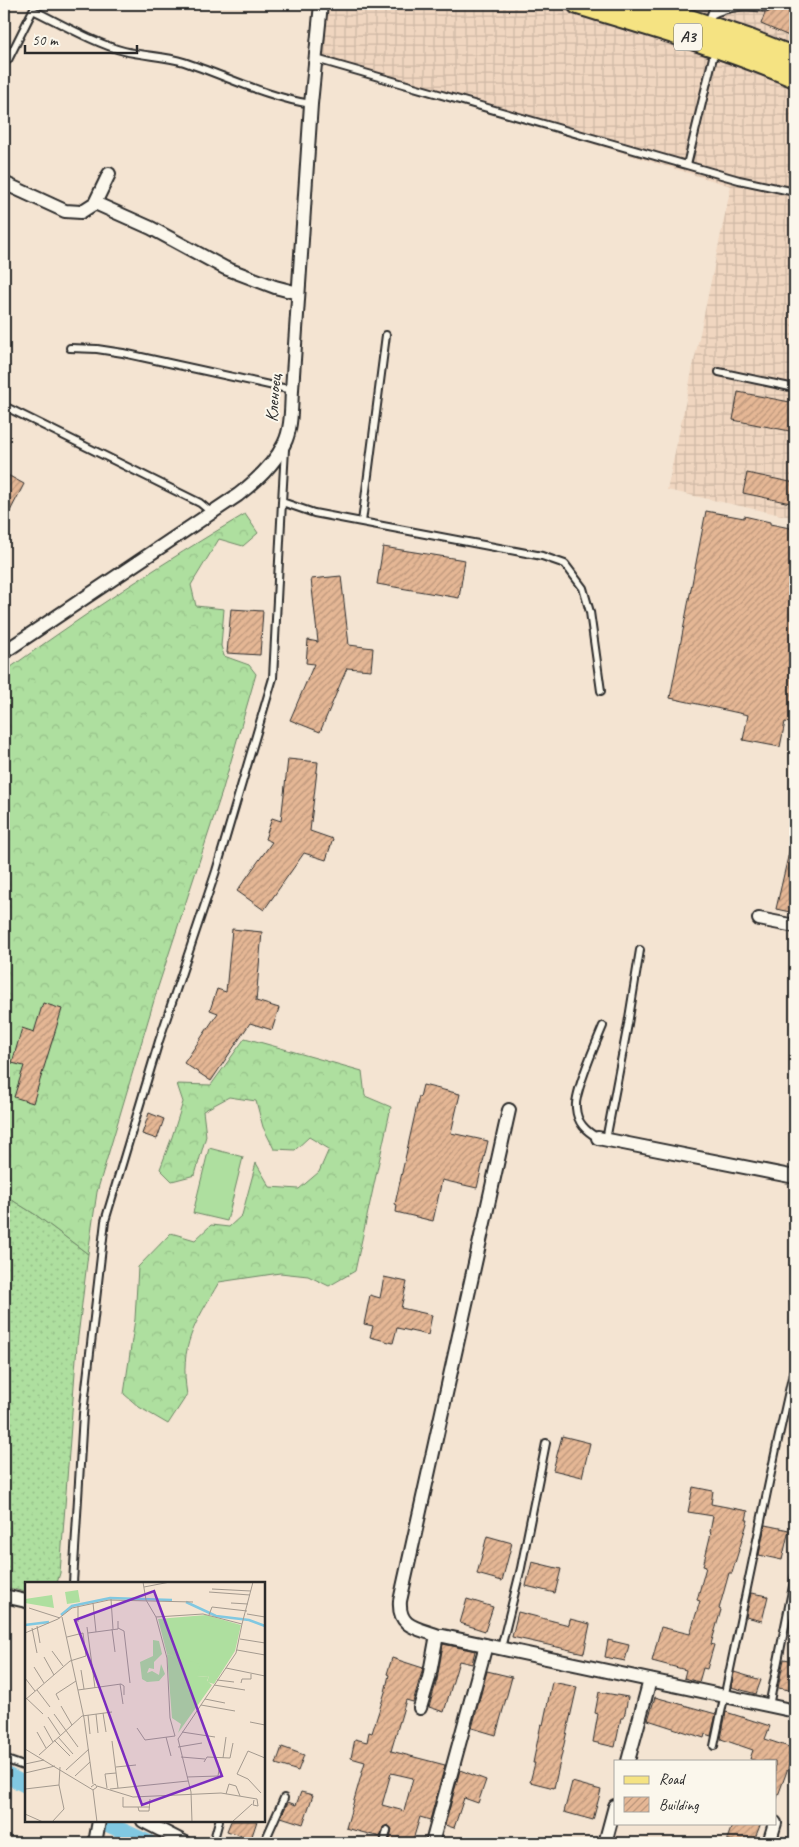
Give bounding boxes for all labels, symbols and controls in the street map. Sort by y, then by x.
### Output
scale bar [25,22,138,54]
road number: A3 [674,24,702,51]
text: 50 m [32,31,59,50]
street label: Кленоец [260,372,286,423]
inset map [25,1582,265,1822]
legend [614,1760,776,1824]
text: Road [659,1770,686,1789]
text: Building [659,1796,699,1815]

